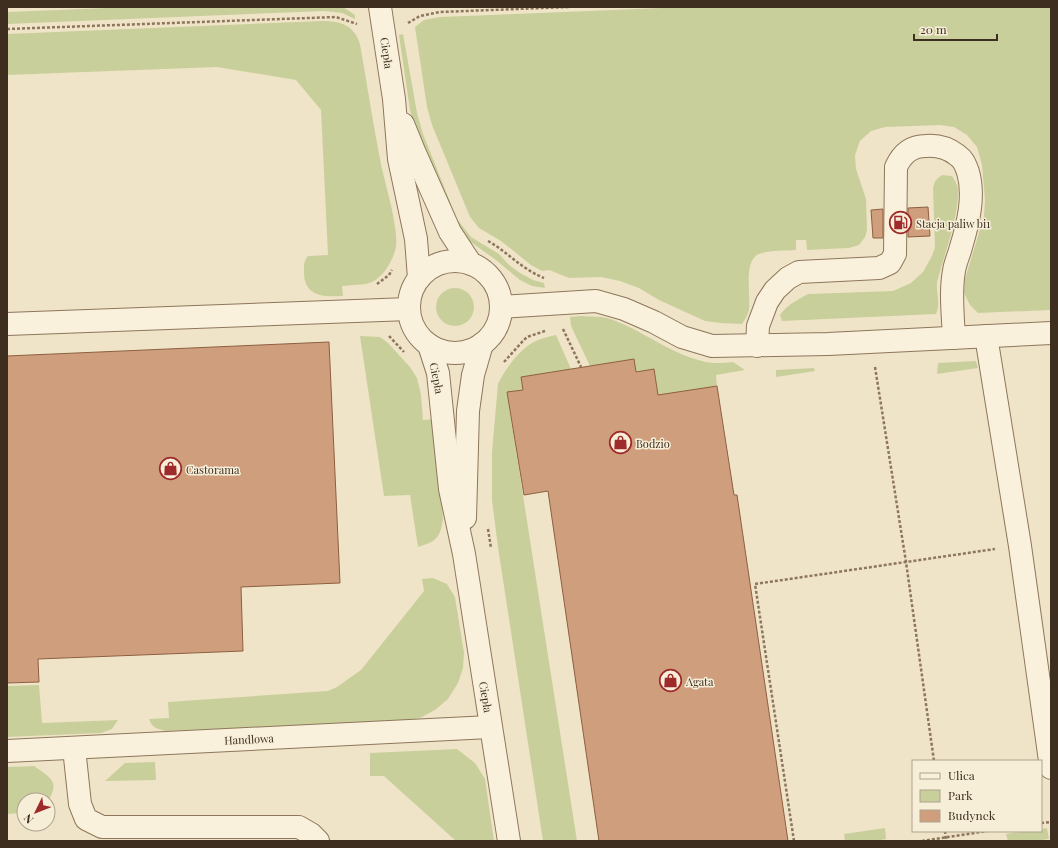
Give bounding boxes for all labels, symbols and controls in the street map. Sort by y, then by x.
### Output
scale bar [914,16,997,42]
text: 20 m [920,21,947,37]
street label: Ciepła [377,36,397,70]
fuel station icon: Stacja paliw bi1 [888,210,914,236]
place label: Stacja paliw bi1 [916,216,990,231]
street label: Ciepła [427,361,447,395]
shop icon: Bodzio [608,430,634,456]
place label: Bodzio [636,436,670,451]
shop icon: Castorama [158,456,184,482]
place label: Castorama [186,462,240,477]
shop icon: Agata [657,668,683,694]
place label: Agata [685,674,714,689]
street label: Ciepła [476,680,496,714]
street label: Handlowa [224,730,275,748]
legend [912,760,1042,832]
text: Ulica [948,767,975,783]
text: Park [948,787,973,803]
north arrow [16,792,56,832]
text: Budynek [948,807,996,823]
text: N [20,811,37,827]

